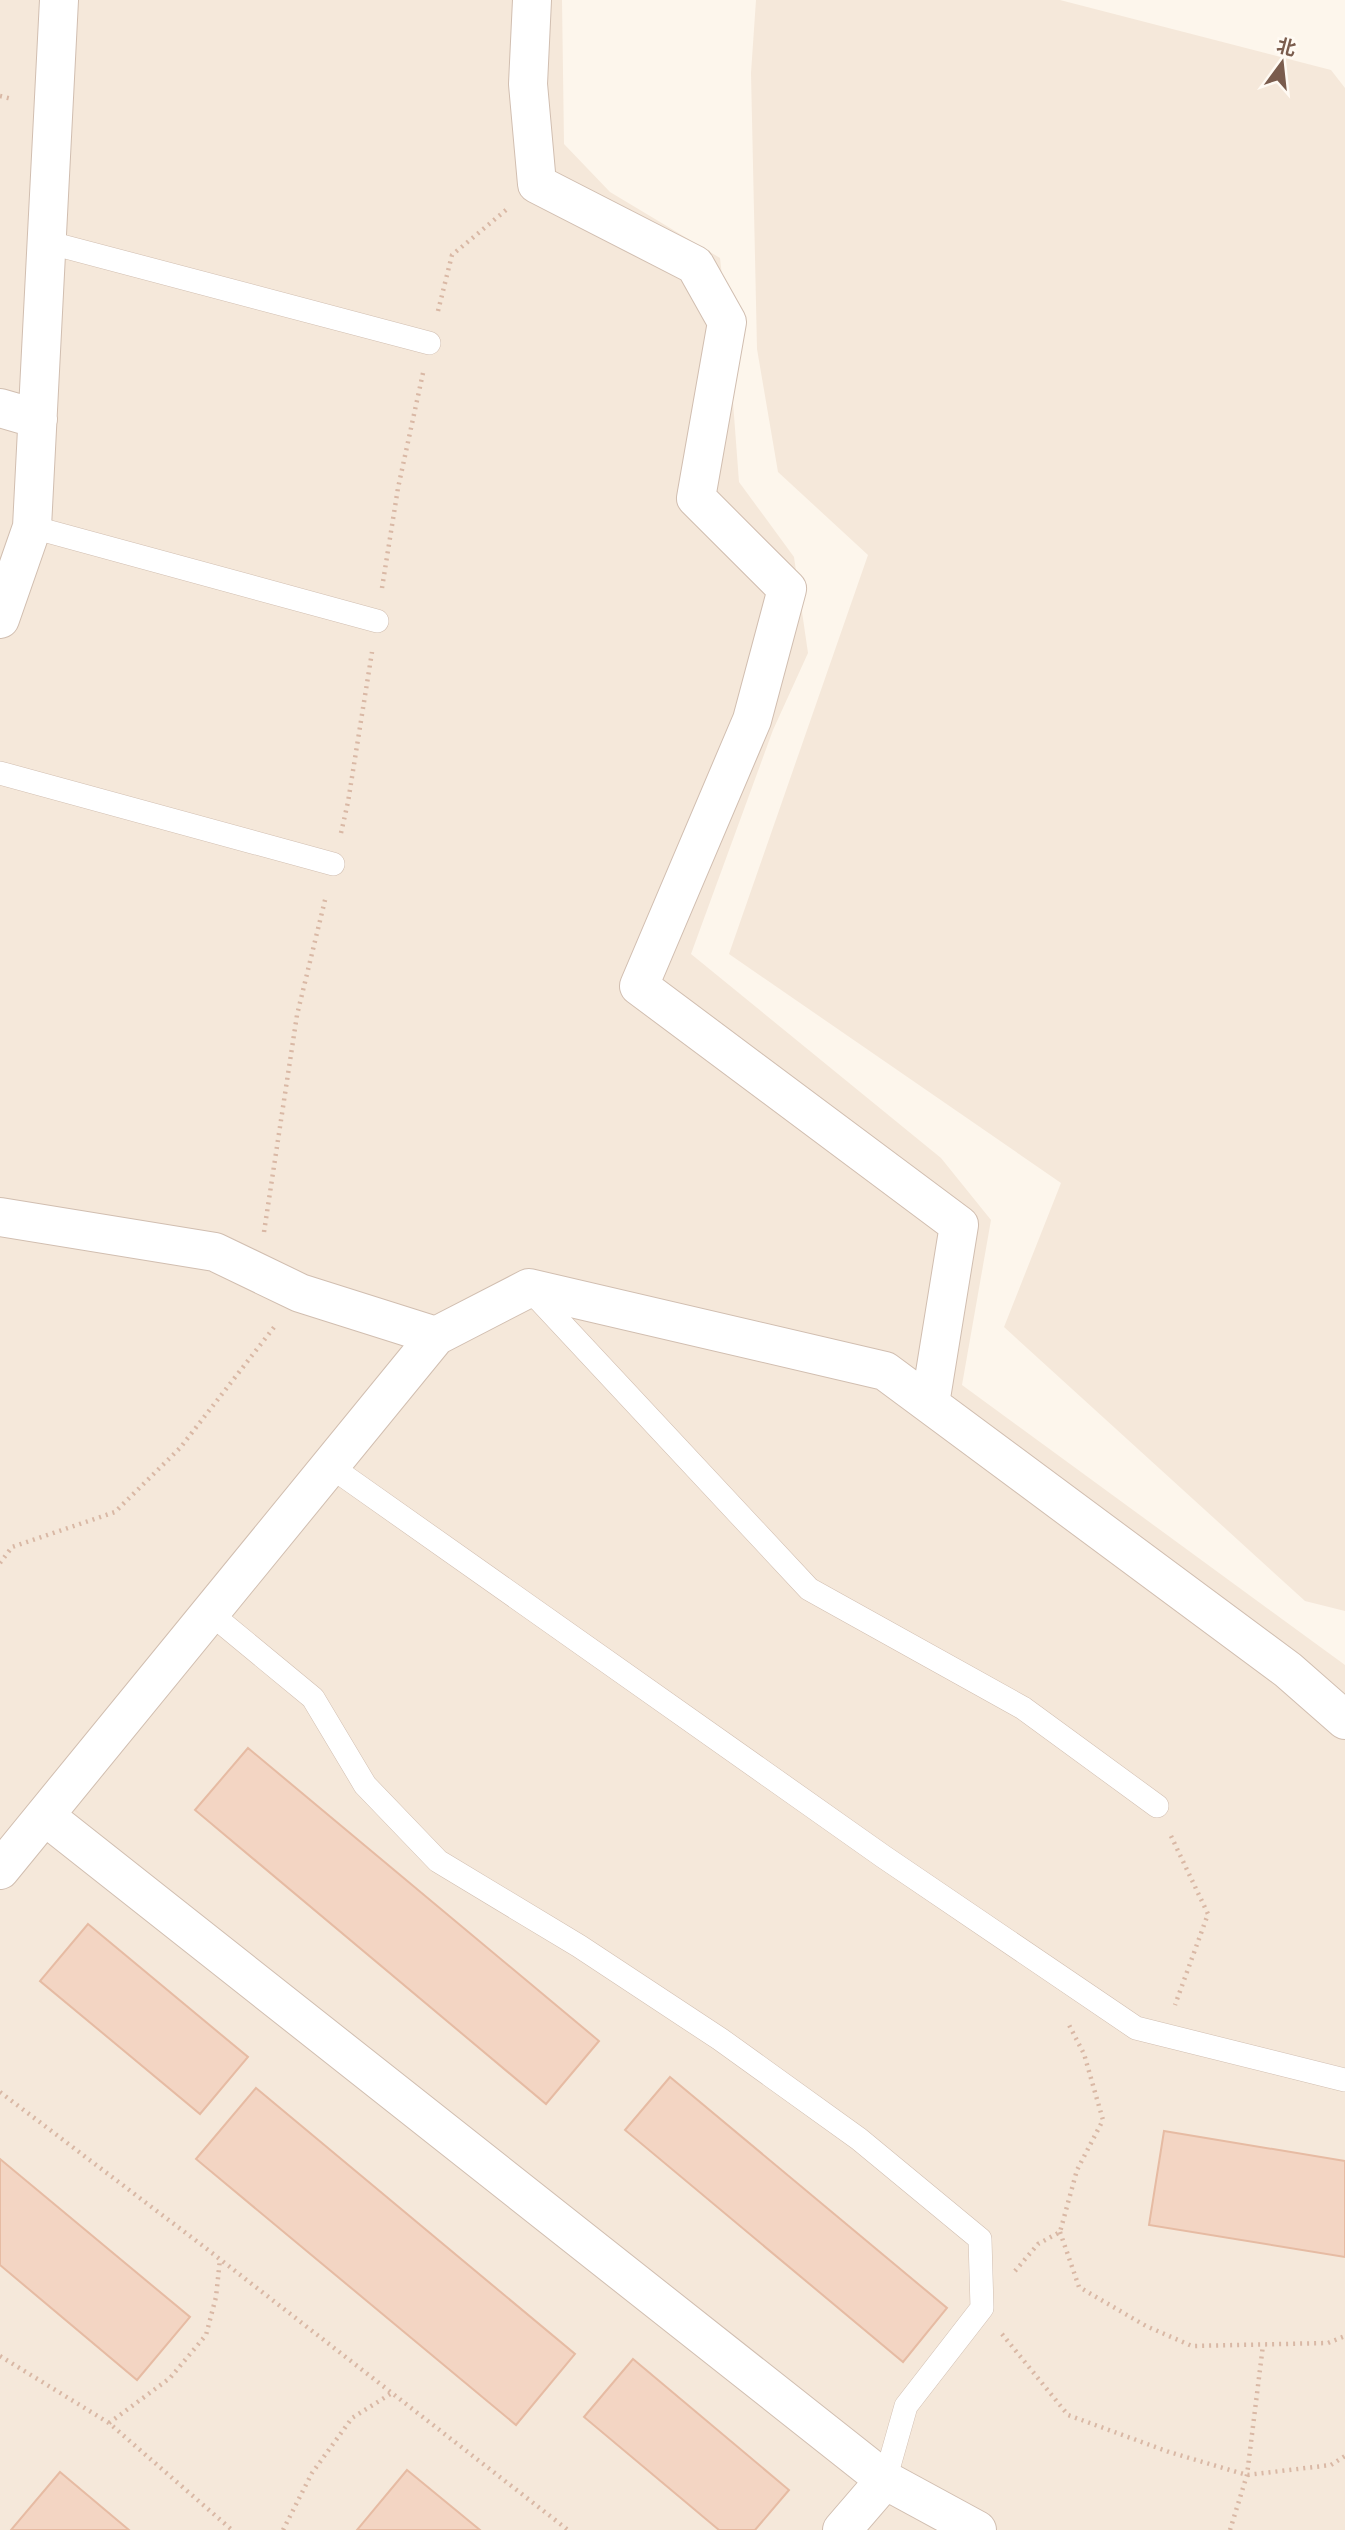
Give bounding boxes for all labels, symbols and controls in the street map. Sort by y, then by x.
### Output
north arrow [1247,28,1317,98]
text: 北 [1274,33,1298,60]

